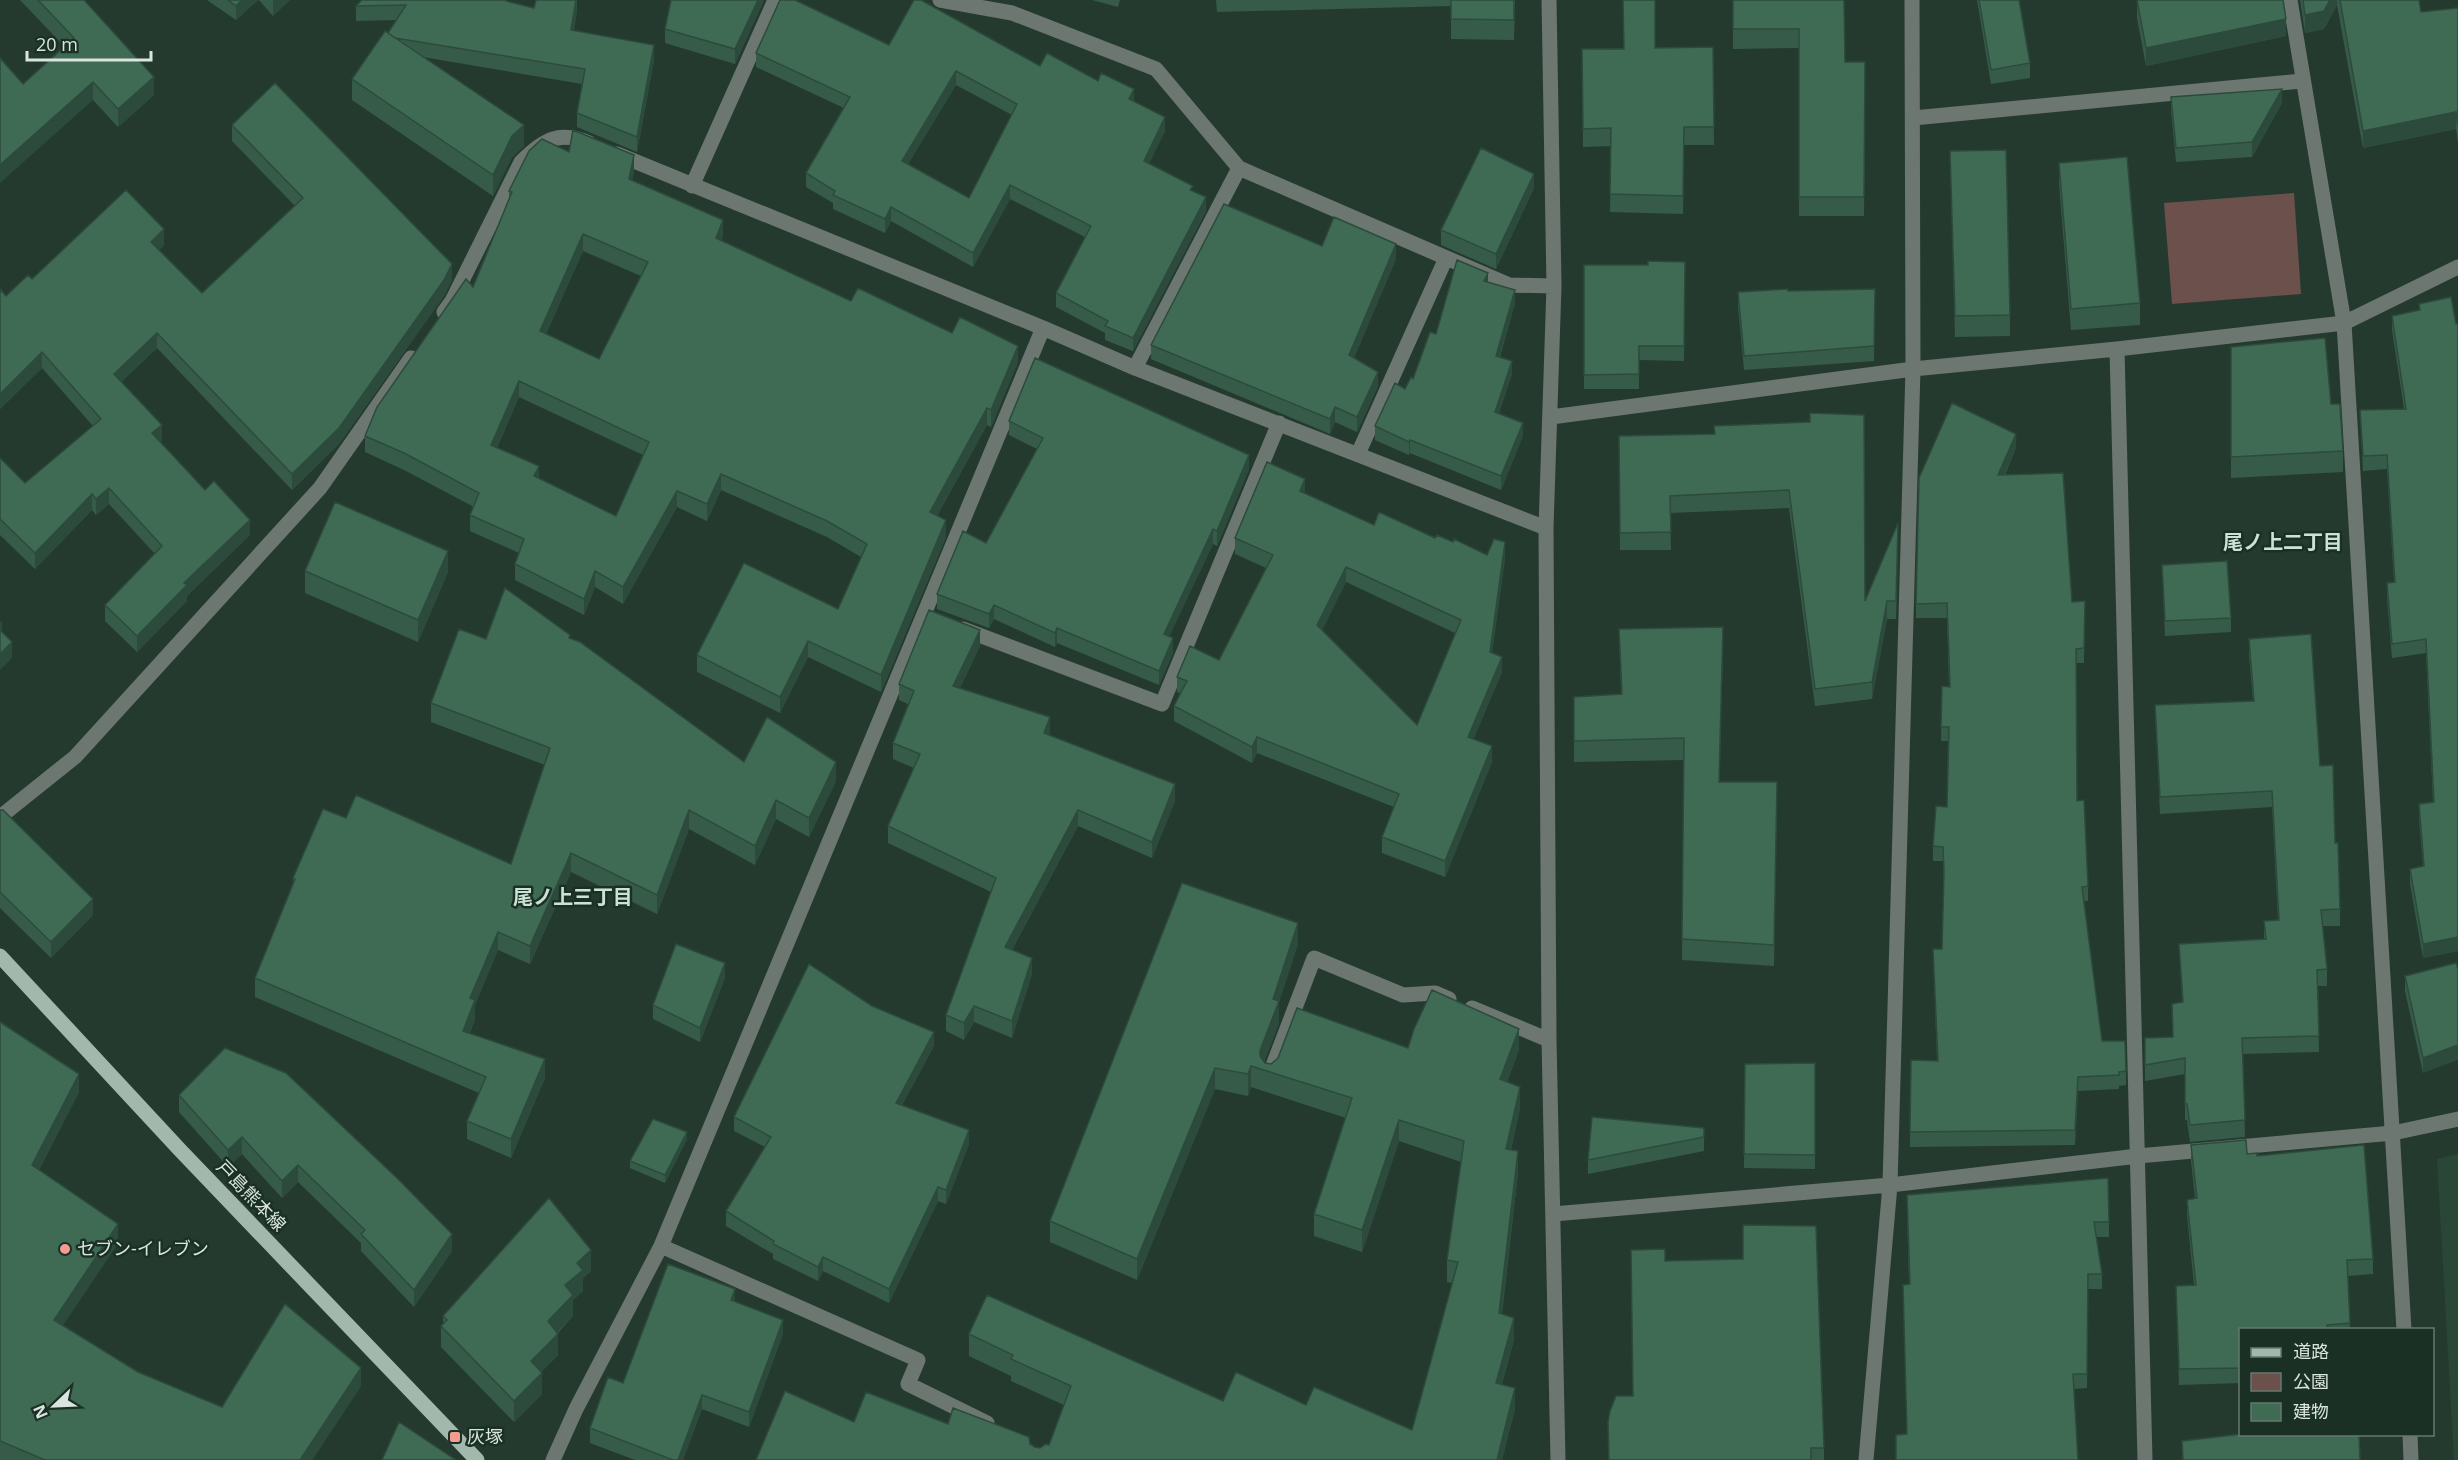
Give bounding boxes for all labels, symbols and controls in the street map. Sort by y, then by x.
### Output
scale bar [27,24,152,62]
text: 20 m [36,32,78,56]
district label: 尾ノ上二丁目 [2223,528,2343,555]
district label: 尾ノ上三丁目 [513,883,633,910]
street label: 戸島熊本線 [212,1155,292,1236]
place label: セブン-イレブン [77,1236,209,1260]
marker: セブン-イレブン [58,1242,72,1256]
legend [2239,1328,2434,1436]
text: 道路 [2293,1339,2329,1363]
text: 公園 [2293,1369,2329,1393]
north arrow [24,1376,84,1436]
text: 建物 [2293,1399,2329,1423]
text: N [28,1402,53,1422]
place label: 灰塚 [467,1424,503,1448]
marker: 灰塚 [448,1430,462,1444]

